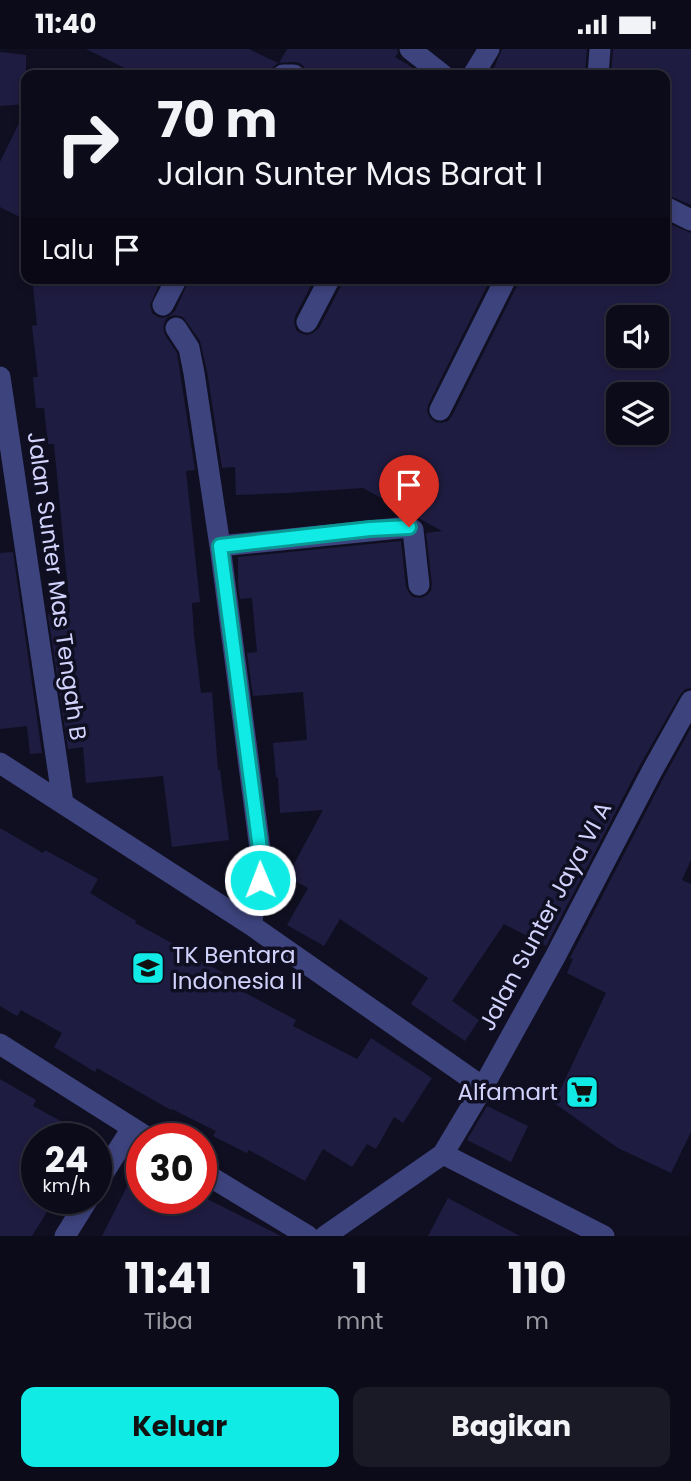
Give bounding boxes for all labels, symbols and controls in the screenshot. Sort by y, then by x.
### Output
text: 11:40 [35,6,97,42]
text: 70 m [157,86,277,154]
icon: right [42,98,133,189]
text: Jalan Sunter Mas Barat I [157,151,543,196]
icon: arrive [108,231,146,269]
text: Lalu [42,232,94,268]
map controls [606,305,669,445]
button: sound [606,305,669,368]
button: layers [606,382,669,445]
street label: Jalan Sunter Mas Tengah B [20,430,94,742]
pin [379,455,439,527]
icon: arrive [390,466,428,504]
street label: Jalan Sunter Jaya VI A [471,796,619,1036]
position arrow [223,843,297,917]
place label: TK Bentara Indonesia II [172,939,302,997]
school or university icon: TK Bentara Indonesia II [129,949,167,987]
supermarket icon: Alfamart [563,1073,601,1111]
place label: Alfamart [458,1076,558,1108]
speed limit sign: 30 [126,1123,217,1214]
text: 24 [45,1135,88,1184]
text: km/h [43,1173,90,1198]
text: 11:41 [124,1249,212,1308]
text: 1 [352,1249,368,1308]
text: 110 [508,1249,567,1308]
text: Tiba [144,1305,193,1337]
text: mnt [336,1305,383,1337]
text: m [525,1305,549,1337]
button: Keluar [21,1387,339,1467]
button: Bagikan [353,1387,670,1467]

